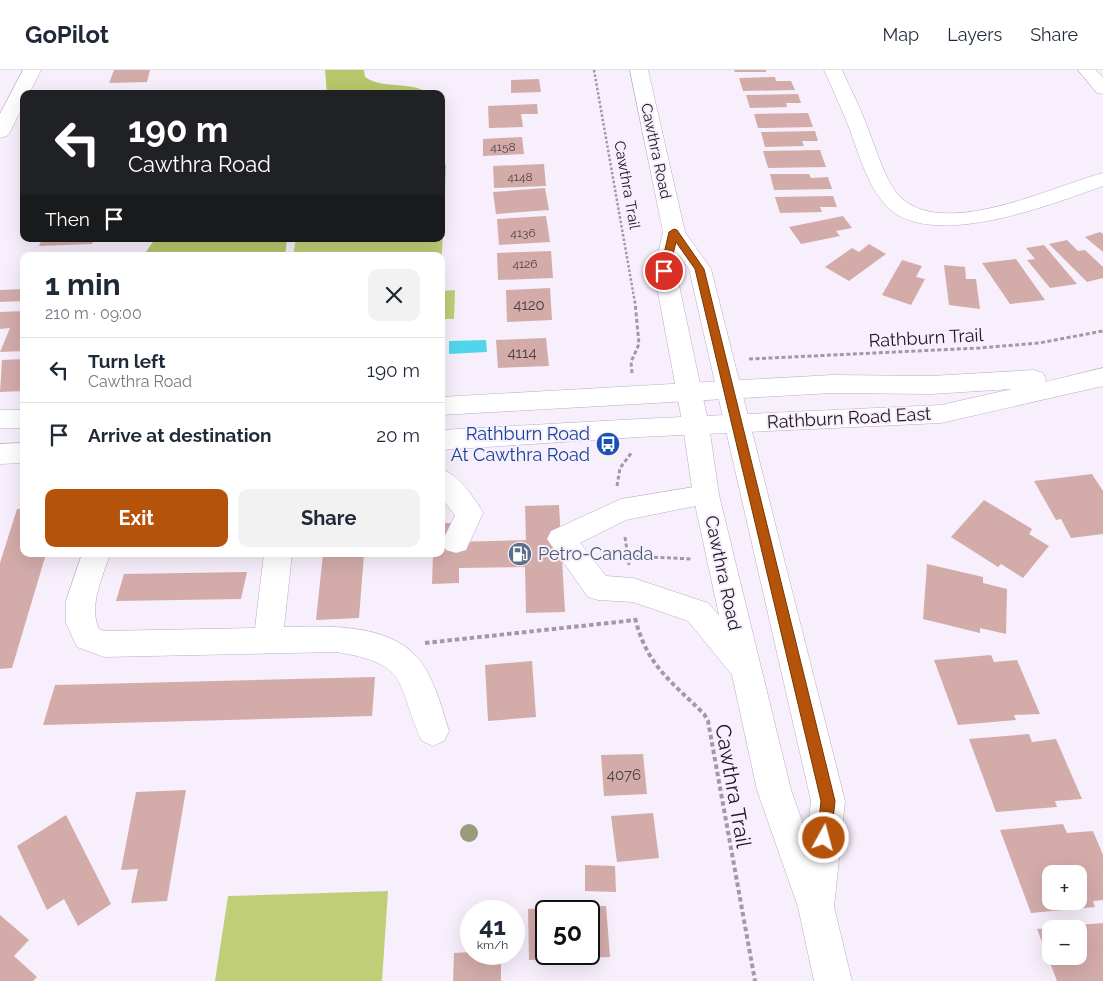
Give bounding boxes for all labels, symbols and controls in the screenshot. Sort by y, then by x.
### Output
text: GoPilot [25,20,109,49]
text: Map [883,24,919,45]
text: Layers [947,24,1002,45]
text: Share [1030,24,1078,45]
street label: Cawthra Road [637,101,675,201]
text: 190 m [128,109,228,150]
icon: left [45,110,110,175]
street label: Cawthra Trail [610,139,644,232]
house number: 4158 [490,140,516,154]
text: Cawthra Road [128,151,271,177]
house number: 4148 [507,170,533,184]
icon: arrive [100,205,128,233]
text: Then [45,208,90,230]
house number: 4136 [510,226,536,240]
pin [643,250,685,292]
house number: 4126 [512,257,538,271]
icon: arrive [650,257,678,285]
text: 1 min [45,267,121,302]
button: close [368,269,420,321]
house number: 4120 [513,296,545,314]
text: 210 m · 09:00 [45,304,142,323]
street label: Rathburn Trail [868,324,984,351]
house number: 4114 [507,344,537,362]
text: Turn left [88,350,165,372]
icon: left [45,356,73,384]
text: 190 m [367,359,420,381]
text: Cawthra Road [88,372,192,391]
street label: Rathburn Road East [766,403,932,432]
icon: arrive [45,421,73,449]
place label: Rathburn Road At Cawthra Road [451,423,590,465]
text: Arrive at destination [88,424,272,446]
text: 20 m [376,424,420,446]
bus stop icon: Rathburn Road At Cawthra Road [595,431,621,457]
button: Exit [45,489,228,547]
button: Share [238,489,420,547]
street label: Cawthra Road [701,514,746,632]
fuel station icon: Petro-Canada [507,541,533,567]
place label: Petro-Canada [538,543,653,564]
street label: Cawthra Trail [710,722,757,850]
house number: 4076 [607,766,641,784]
position arrow [797,811,849,863]
map controls [1042,865,1087,965]
button: + [1042,865,1087,910]
speed limit sign: 50 [535,900,600,965]
text: 41 [479,911,506,941]
button: − [1042,920,1087,965]
text: km/h [477,938,508,952]

